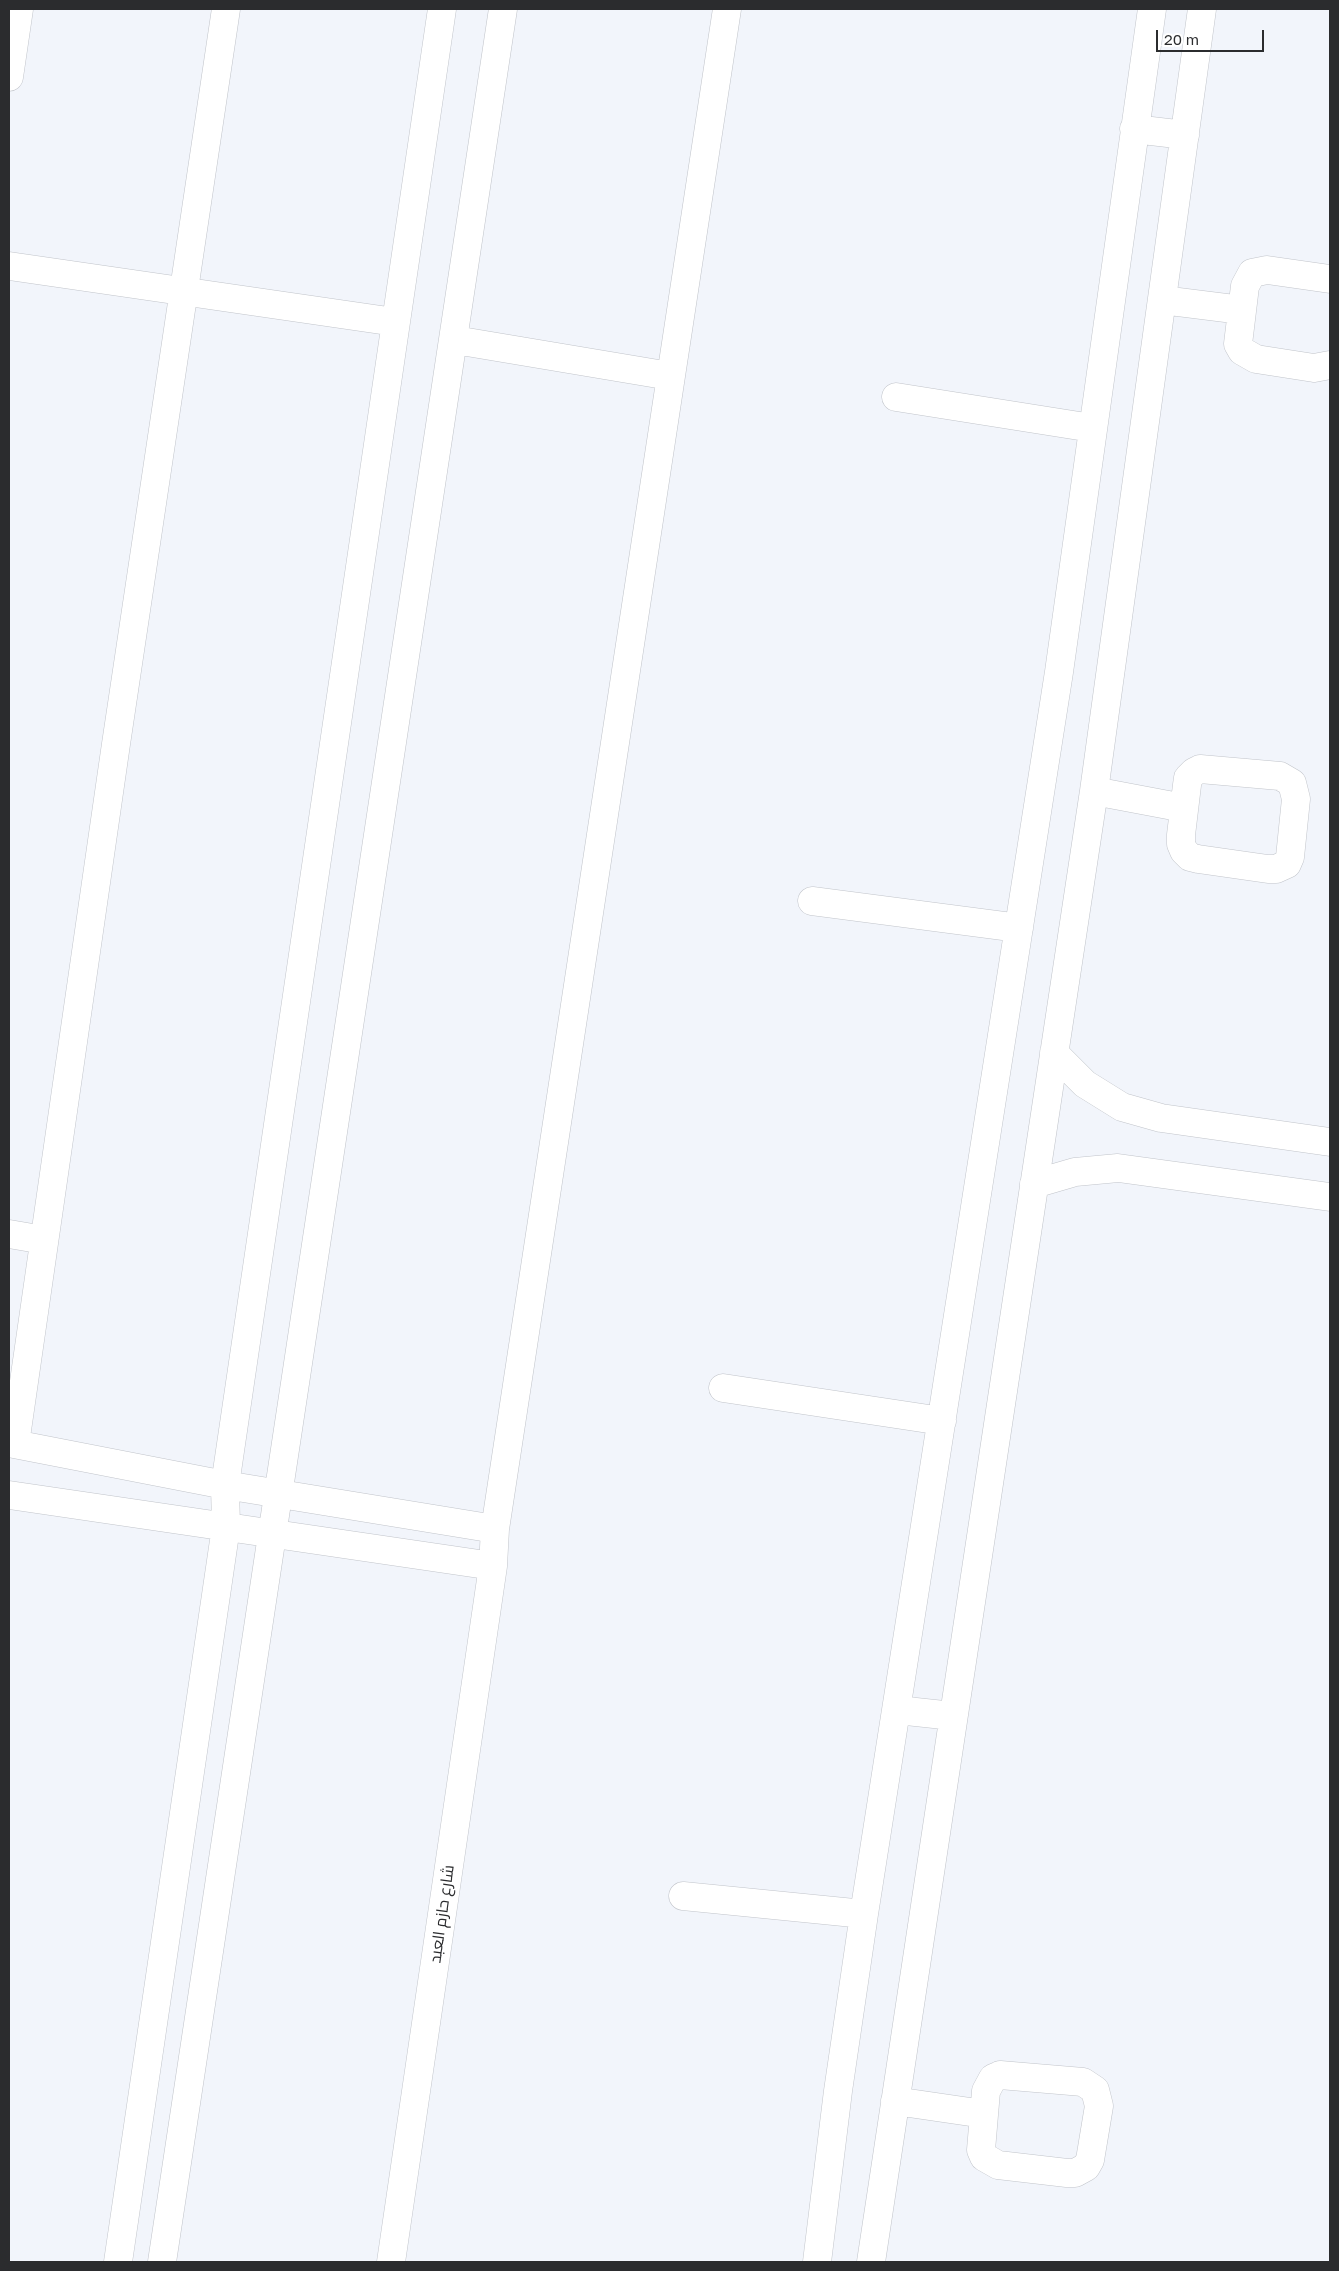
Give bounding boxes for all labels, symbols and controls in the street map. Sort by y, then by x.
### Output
scale bar [1159,20,1266,52]
text: 20 m [1164,30,1199,48]
street label: شارع حازم العبد [426,1864,458,1964]

